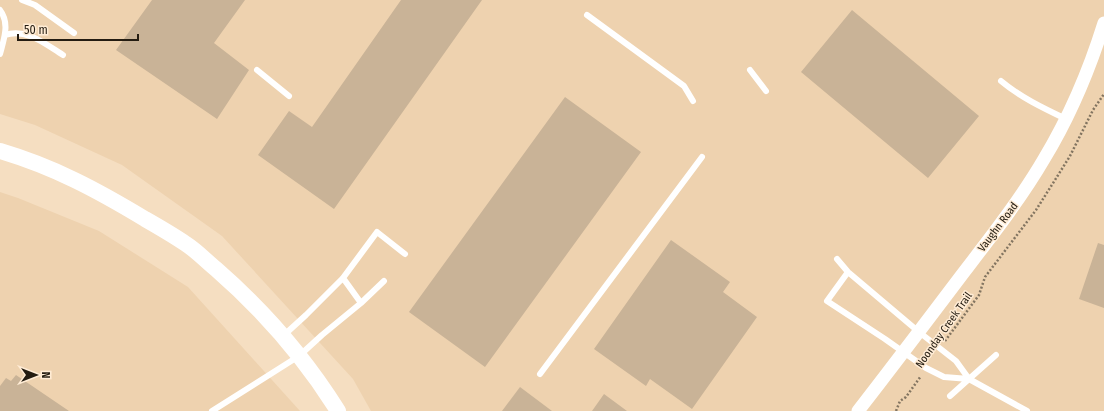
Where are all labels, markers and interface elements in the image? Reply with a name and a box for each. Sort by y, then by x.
scale bar [18,16,138,42]
text: 50 m [24,23,48,37]
street label: Vaughn Road [975,200,1021,254]
street label: Noonday Creek Trail [913,290,975,370]
north arrow [16,355,56,395]
text: N [39,372,52,378]

